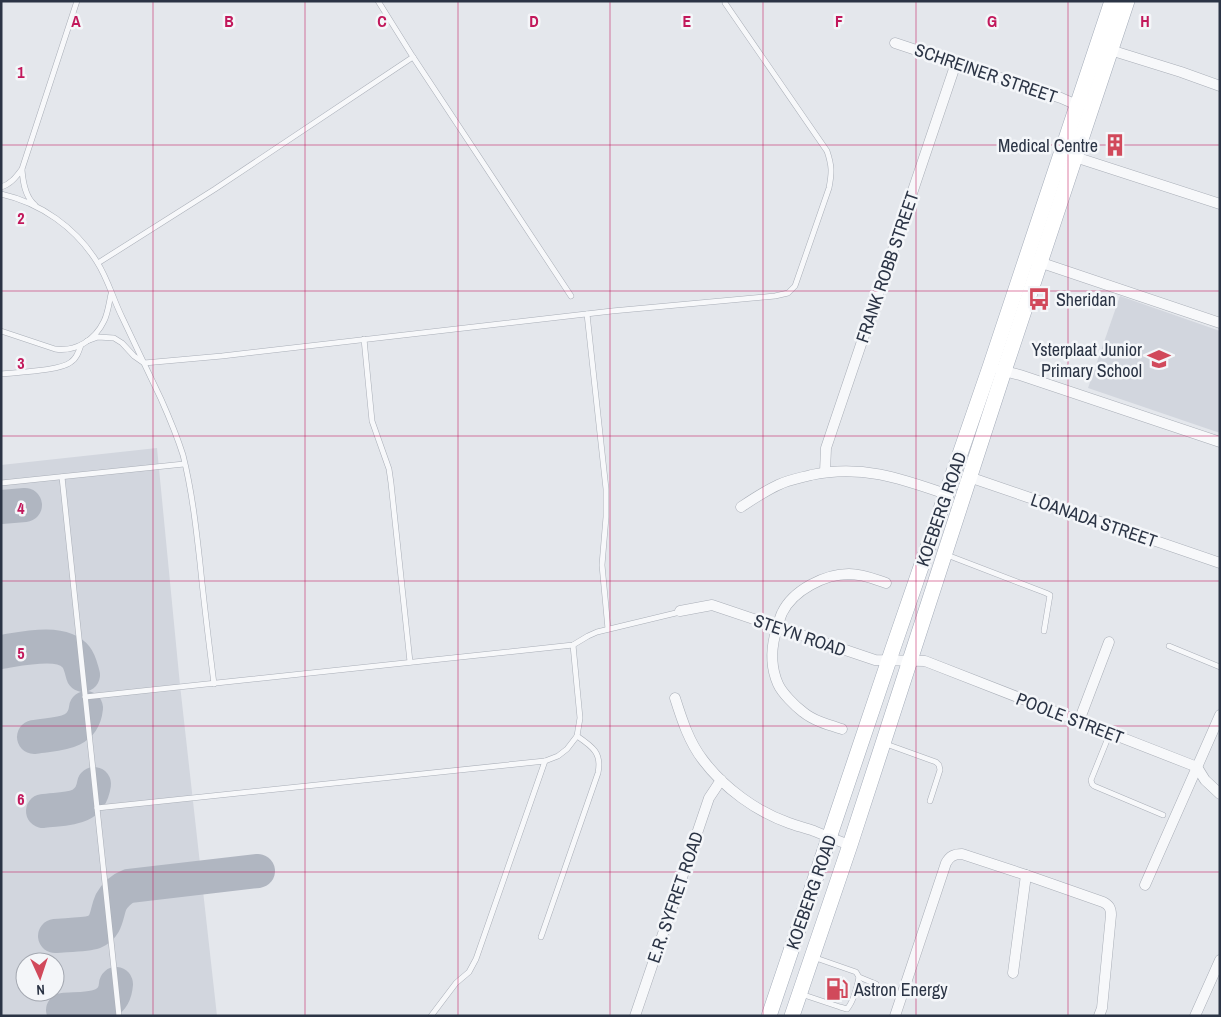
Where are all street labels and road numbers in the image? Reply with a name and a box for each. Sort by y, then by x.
street label: SCHREINER STREET [911,37,1061,109]
street label: FRANK ROBB STREET [849,188,925,346]
street label: KOEBERG ROAD [910,448,972,570]
street label: LOANADA STREET [1027,487,1161,553]
street label: STEYN ROAD [751,608,849,662]
street label: POOLE STREET [1013,686,1127,750]
street label: E.R. SYFRET ROAD [641,828,709,966]
street label: KOEBERG ROAD [780,831,842,953]

